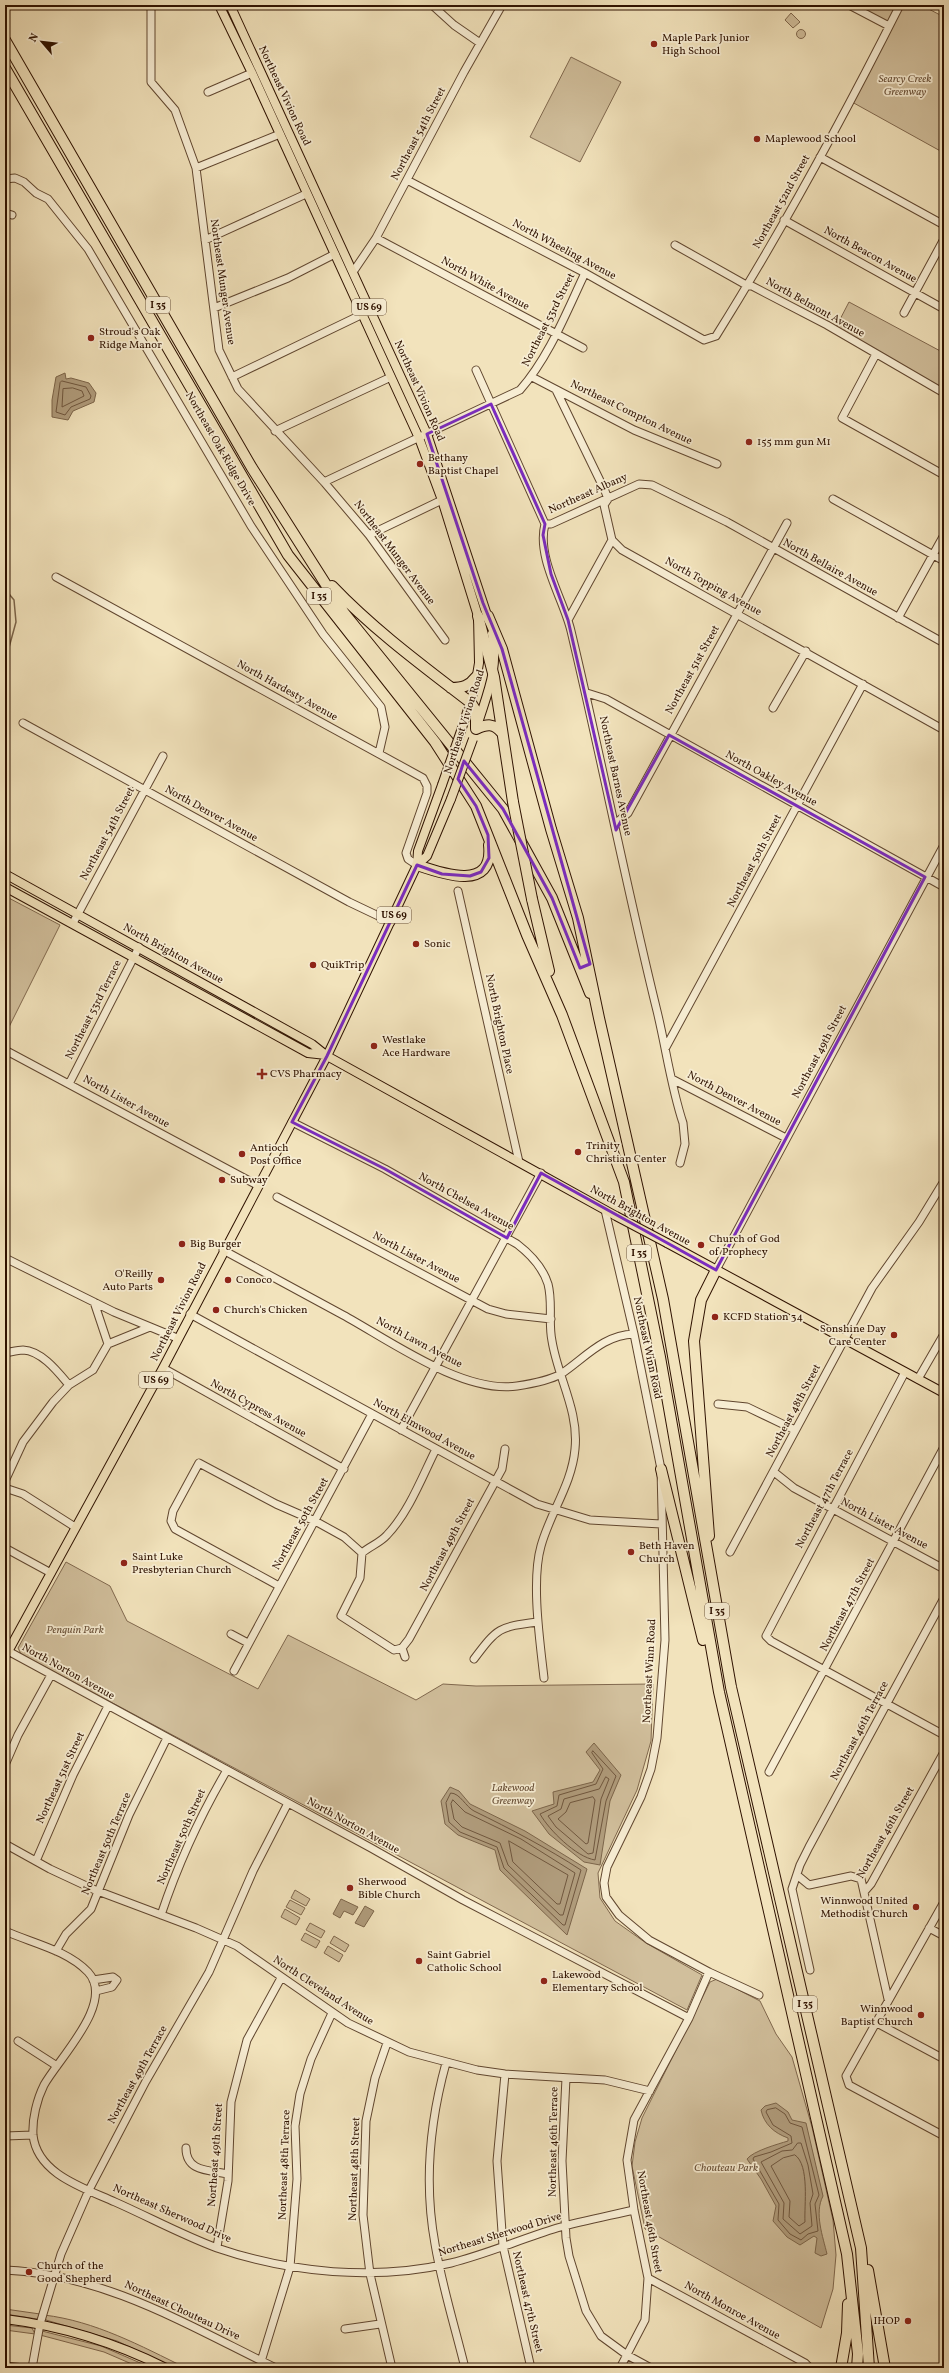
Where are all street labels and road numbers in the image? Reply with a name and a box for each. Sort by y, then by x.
street label: Northeast Vivion Road [254,43,314,149]
street label: Northeast 54th Street [388,85,450,183]
street label: Northeast 52nd Street [750,152,814,252]
street label: North Wheeling Avenue [509,216,619,284]
street label: Northeast Munger Avenue [206,218,238,346]
street label: North Beacon Avenue [821,223,919,287]
street label: North White Avenue [438,253,532,315]
street label: Northeast 53rd Street [519,270,579,369]
street label: North Belmont Avenue [763,275,867,341]
road number: I 35 [146,297,170,313]
road number: US 69 [352,299,386,315]
street label: Northeast Vivion Road [390,338,448,444]
street label: Northeast Compton Avenue [568,377,694,449]
street label: Northeast Oak Ridge Drive [181,389,259,509]
street label: Northeast Albany [546,470,630,518]
street label: Northeast Munger Avenue [350,498,438,608]
street label: North Bellaire Avenue [780,536,880,600]
street label: North Topping Avenue [662,554,764,620]
road number: I 35 [307,588,331,604]
street label: Northeast 51st Street [662,623,724,717]
street label: North Hardesty Avenue [234,657,340,725]
street label: Northeast Vivion Road [441,668,489,776]
street label: Northeast Barnes Avenue [595,715,635,837]
street label: North Oakley Avenue [722,747,820,811]
street label: North Denver Avenue [162,782,260,846]
street label: Northeast 54th Street [77,785,139,883]
street label: Northeast 50th Street [724,812,786,910]
road number: US 69 [377,907,411,923]
street label: North Brighton Avenue [120,920,226,988]
street label: Northeast 53rd Terrace [62,958,126,1062]
street label: North Brighton Place [481,973,517,1075]
street label: Northeast 49th Street [789,1002,851,1101]
street label: North Denver Avenue [684,1068,784,1130]
street label: North Lister Avenue [80,1072,172,1132]
street label: North Chelsea Avenue [416,1169,516,1235]
street label: North Brighton Avenue [587,1182,693,1250]
street label: North Lister Avenue [370,1229,462,1287]
road number: I 35 [627,1245,651,1261]
street label: Northeast Vivion Road [148,1260,210,1364]
street label: Northeast Winn Road [629,1295,665,1401]
street label: North Lawn Avenue [373,1314,465,1372]
street label: Northeast 48th Street [763,1361,825,1460]
road number: US 69 [139,1372,173,1388]
street label: North Cypress Avenue [207,1376,309,1442]
street label: North Elmwood Avenue [370,1396,478,1464]
street label: Northeast 47th Terrace [792,1447,858,1551]
street label: Northeast 50th Street [269,1475,333,1573]
street label: Northeast 49th Street [417,1495,479,1594]
street label: North Lister Avenue [838,1495,930,1553]
street label: Northeast 47th Street [817,1556,879,1654]
road number: I 35 [705,1603,729,1619]
street label: Northeast Winn Road [640,1618,660,1724]
street label: North Norton Avenue [19,1640,117,1704]
street label: Northeast 46th Terrace [827,1679,893,1783]
street label: Northeast 51st Street [33,1730,89,1826]
street label: Northeast 46th Street [854,1784,919,1882]
street label: Northeast 50th Street [154,1786,210,1887]
street label: Northeast 50th Terrace [79,1790,135,1898]
street label: North Norton Avenue [304,1794,402,1858]
street label: North Cleveland Avenue [270,1953,376,2029]
road number: I 35 [793,1996,817,2012]
street label: Northeast 49th Terrace [105,2023,171,2127]
street label: Northeast 46th Terrace [546,2087,562,2197]
street label: Northeast 49th Street [205,2103,227,2207]
street label: Northeast 48th Terrace [276,2110,294,2220]
street label: Northeast 48th Street [346,2117,364,2221]
street label: Northeast 46th Street [633,2169,665,2275]
street label: Northeast Sherwood Drive [110,2181,234,2247]
street label: Northeast Sherwood Drive [436,2209,564,2261]
street label: Northeast 47th Street [508,2250,546,2354]
street label: Northeast Chouteau Drive [122,2278,242,2344]
street label: North Monroe Avenue [681,2278,783,2344]

